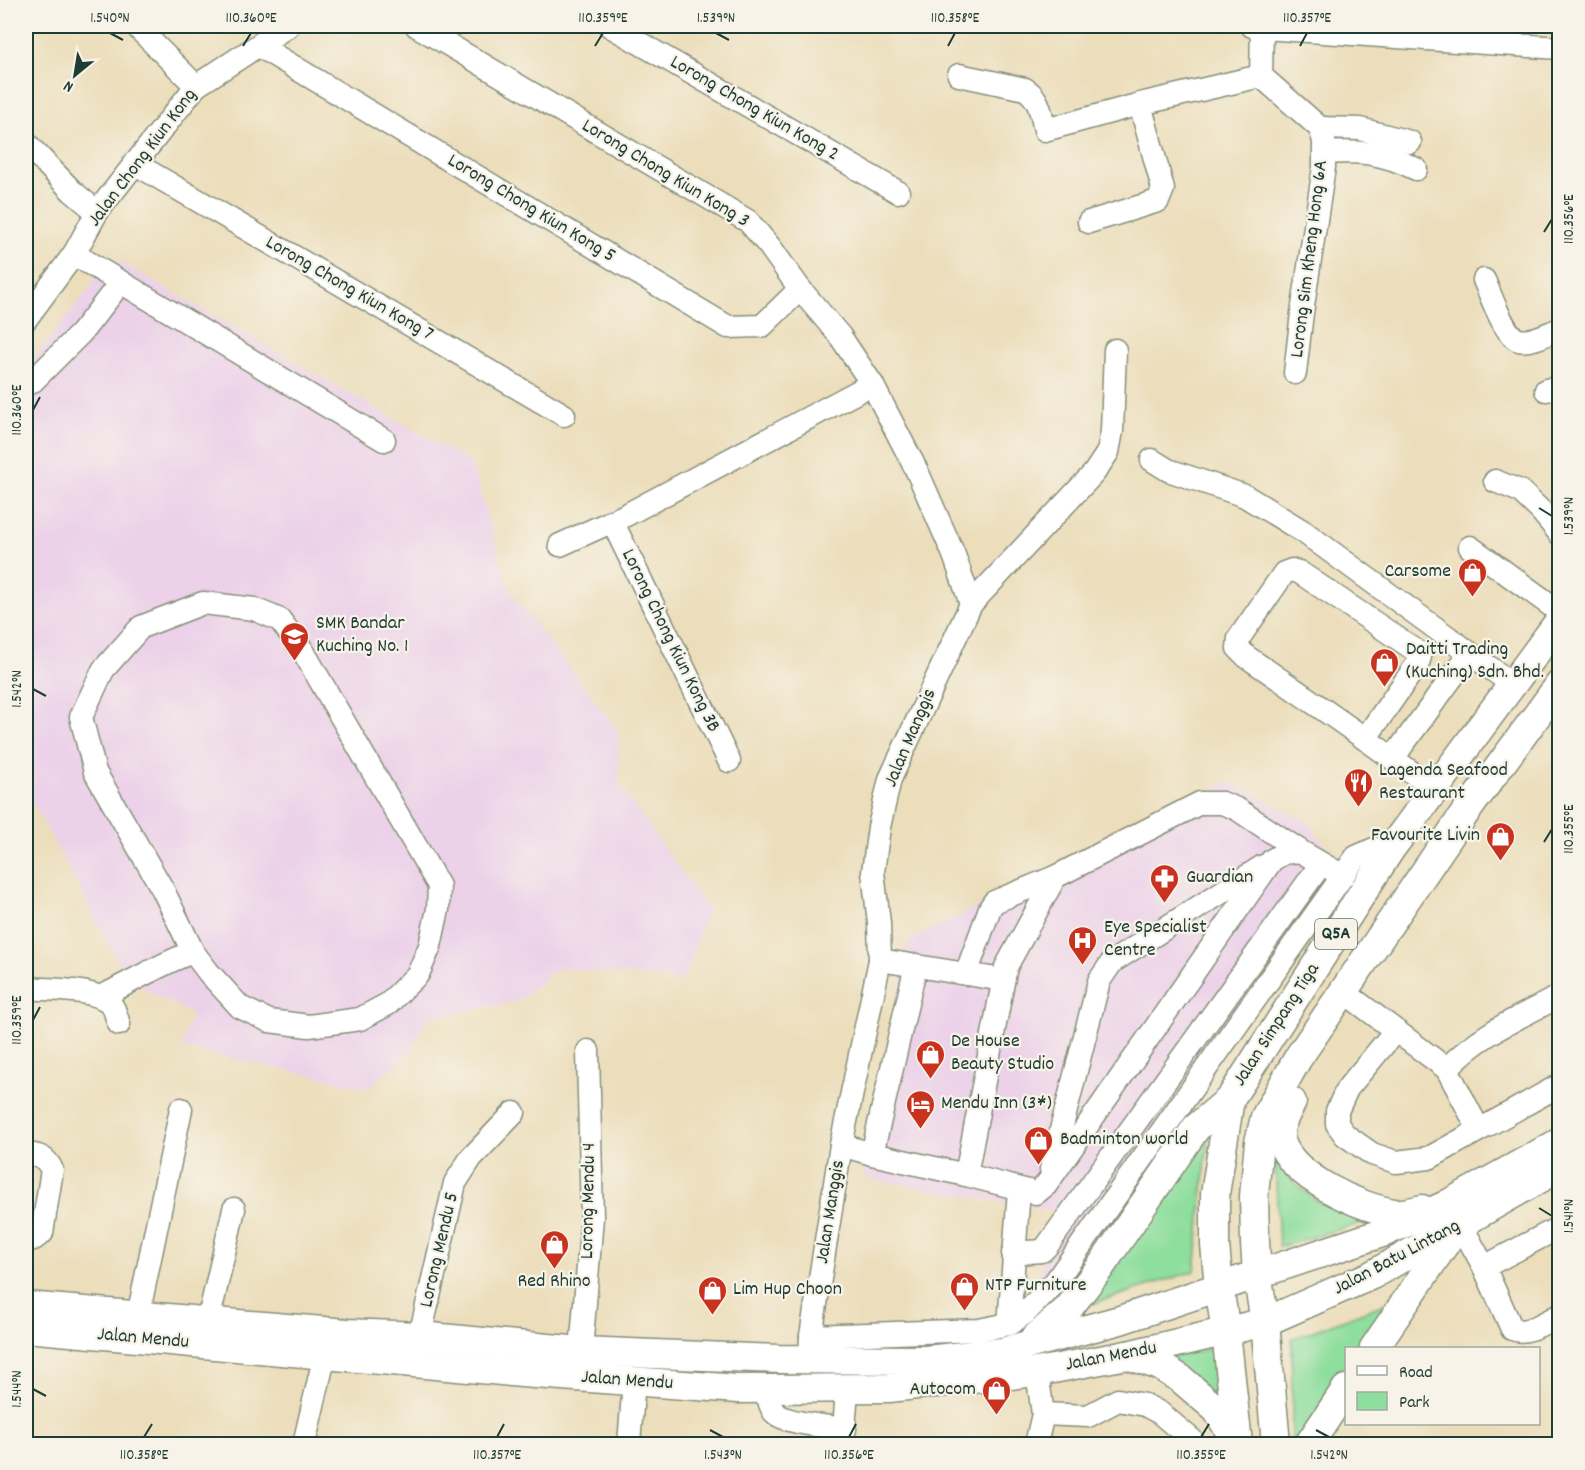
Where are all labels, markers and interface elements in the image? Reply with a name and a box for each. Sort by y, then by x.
text: 1.540°N [90,8,130,30]
text: 110.360°E [225,8,277,30]
text: 110.359°E [578,8,628,30]
text: 1.539°N [697,8,735,30]
text: 110.358°E [931,8,979,30]
text: 110.357°E [1283,8,1331,30]
north arrow [45,45,105,105]
street label: Lorong Chong Kiun Kong 2 [664,49,844,169]
text: N [59,74,78,98]
street label: Jalan Chong Kiun Kong [82,83,204,233]
street label: Lorong Chong Kiun Kong 3 [576,113,754,235]
street label: Lorong Chong Kiun Kong 5 [442,148,620,270]
street label: Lorong Sim Kheng Hong 6A [1284,158,1336,359]
text: 110.356°E [1559,194,1581,244]
street label: Lorong Chong Kiun Kong 7 [260,229,438,349]
text: 110.360°E [7,384,29,436]
text: 1.539°N [1559,497,1581,535]
street label: Lorong Chong Kiun Kong 3B [613,545,727,737]
shop icon: Carsome [1456,556,1488,598]
place label: Carsome [1384,558,1451,586]
place label: SMK Bandar Kuching No. 1 [316,610,408,661]
school or university icon: SMK Bandar Kuching No. 1 [279,620,311,662]
place label: Daitti Trading (Kuching) Sdn. Bhd. [1406,636,1544,687]
shop icon: Daitti Trading (Kuching) Sdn. Bhd. [1369,646,1401,688]
text: 1.542°N [7,670,29,708]
street label: Jalan Manggis [878,684,944,792]
place label: Lagenda Seafood Restaurant [1379,757,1508,808]
restaurant icon: Lagenda Seafood Restaurant [1342,766,1374,808]
text: 110.355°E [1559,804,1581,854]
shop icon: Favourite Livin [1485,820,1517,862]
place label: Favourite Livin [1371,822,1480,850]
pharmacy icon: Guardian [1149,862,1181,904]
place label: Guardian [1186,864,1253,892]
place label: Eye Specialist Centre [1104,914,1207,965]
road number: Q5A [1315,919,1357,949]
hospital icon: Eye Specialist Centre [1067,924,1099,966]
street label: Jalan Simpang Tiga [1227,957,1328,1092]
text: 110.359°E [7,995,29,1045]
place label: De House Beauty Studio [951,1028,1054,1079]
shop icon: De House Beauty Studio [914,1038,946,1080]
hotel icon: Mendu Inn (3*) [904,1088,936,1130]
place label: Mendu Inn (3*) [941,1090,1052,1118]
shop icon: Badminton world [1023,1124,1055,1166]
place label: Badminton world [1060,1126,1188,1154]
street label: Lorong Mendu 4 [574,1142,604,1260]
street label: Jalan Manggis [809,1158,853,1266]
street label: Lorong Mendu 5 [413,1190,467,1310]
text: 1.541°N [1559,1199,1581,1233]
street label: Jalan Batu Lintang [1329,1213,1465,1303]
shop icon: Red Rhino [538,1228,570,1270]
place label: Red Rhino [517,1268,591,1296]
shop icon: NTP Furniture [948,1270,980,1312]
place label: NTP Furniture [985,1272,1087,1300]
shop icon: Lim Hup Choon [696,1274,728,1316]
place label: Lim Hup Choon [733,1276,842,1304]
street label: Jalan Mendu [96,1321,190,1357]
street label: Jalan Mendu [1063,1334,1159,1380]
legend [1345,1347,1540,1425]
text: Road [1399,1361,1433,1386]
street label: Jalan Mendu [580,1364,674,1398]
text: 1.544°N [7,1370,29,1408]
shop icon: Autocom [981,1374,1013,1416]
place label: Autocom [910,1376,976,1404]
text: Park [1399,1391,1430,1416]
text: 110.358°E [120,1445,168,1467]
text: 110.357°E [473,1445,521,1467]
text: 1.543°N [704,1445,742,1467]
text: 110.356°E [824,1445,874,1467]
text: 110.355°E [1176,1445,1226,1467]
text: 1.542°N [1310,1445,1348,1467]

